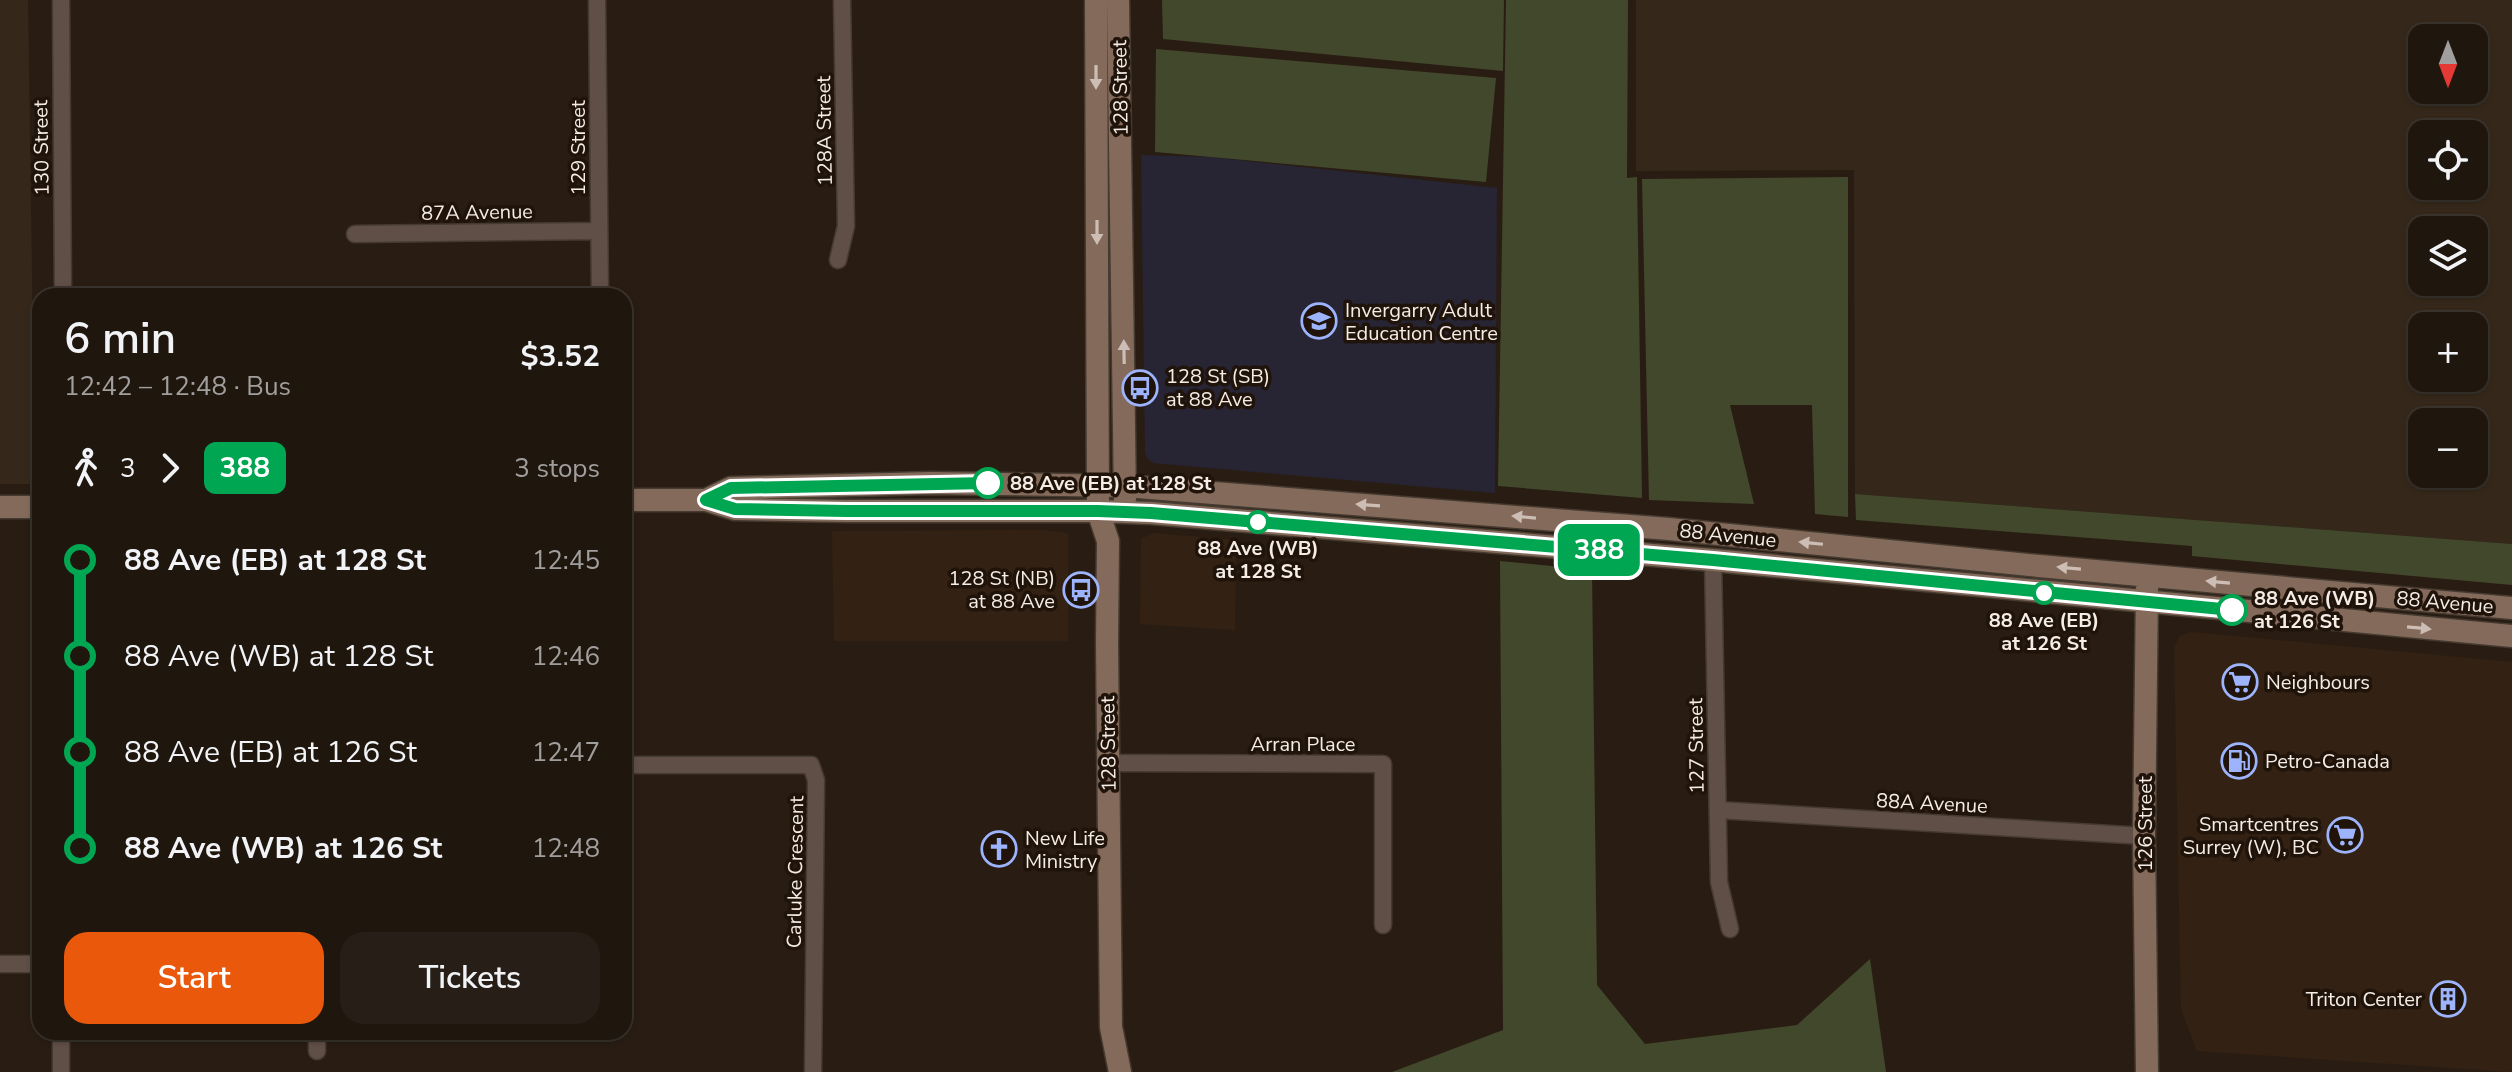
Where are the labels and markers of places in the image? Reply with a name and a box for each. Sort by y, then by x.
place label: Invergarry Adult Education Centre [1345,297,1498,347]
school or university icon: Invergarry Adult Education Centre [1300,302,1338,340]
place label: 128 St (SB) at 88 Ave [1166,363,1270,413]
bus stop icon: 128 St (SB) at 88 Ave [1121,369,1159,407]
marker: 88 Ave (EB) at 128 St [973,468,1003,498]
place label: 88 Ave (EB) at 128 St [1010,470,1212,497]
marker: 88 Ave (WB) at 128 St [1247,511,1269,533]
place label: 88 Ave (WB) at 128 St [1197,535,1319,585]
place label: 128 St (NB) at 88 Ave [948,565,1055,615]
bus stop icon: 128 St (NB) at 88 Ave [1062,571,1100,609]
marker: 88 Ave (EB) at 126 St [2033,582,2055,604]
place label: 88 Ave (WB) at 126 St [2254,585,2375,635]
marker: 88 Ave (WB) at 126 St [2217,595,2247,625]
place label: 88 Ave (EB) at 126 St [1989,607,2099,657]
supermarket icon: Neighbours [2221,663,2259,701]
place label: Neighbours [2266,669,2370,696]
fuel station icon: Petro-Canada [2220,742,2258,780]
place label: Petro-Canada [2265,748,2390,775]
place label: Smartcentres Surrey (W), BC [2183,811,2319,861]
supermarket icon: Smartcentres Surrey (W), BC [2326,816,2364,854]
place label: New Life Ministry [1025,825,1105,875]
church icon: New Life Ministry [980,830,1018,868]
building icon: Triton Center [2429,980,2467,1018]
place label: Triton Center [2306,986,2422,1013]

